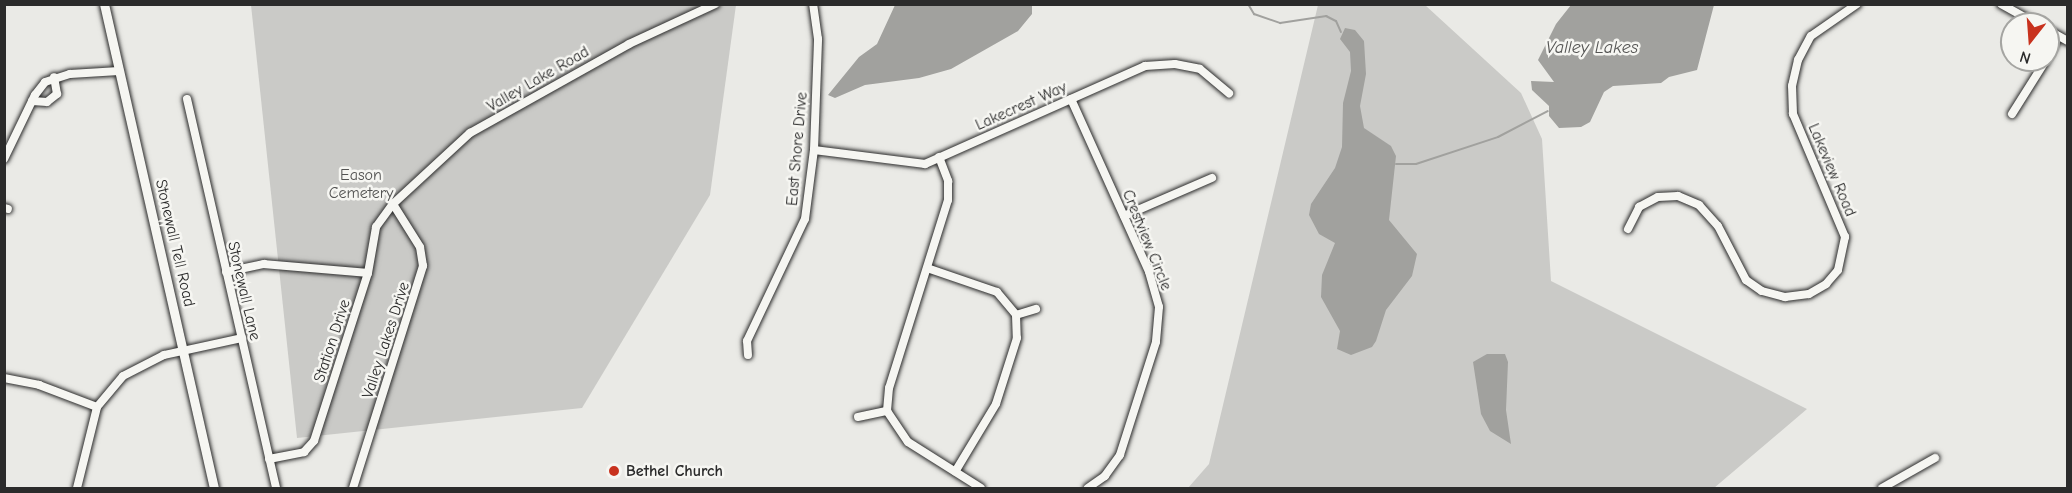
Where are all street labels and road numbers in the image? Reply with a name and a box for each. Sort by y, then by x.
street label: Valley Lake Road [484,42,592,116]
street label: Lakecrest Way [972,77,1070,135]
street label: East Shore Drive [782,91,812,207]
street label: Lakeview Road [1804,121,1860,219]
street label: Stonewall Tell Road [151,177,199,309]
street label: Crestview Circle [1118,187,1176,293]
street label: Stonewall Lane [223,240,265,342]
street label: Valley Lakes Drive [358,279,414,401]
street label: Station Drive [310,297,354,385]

